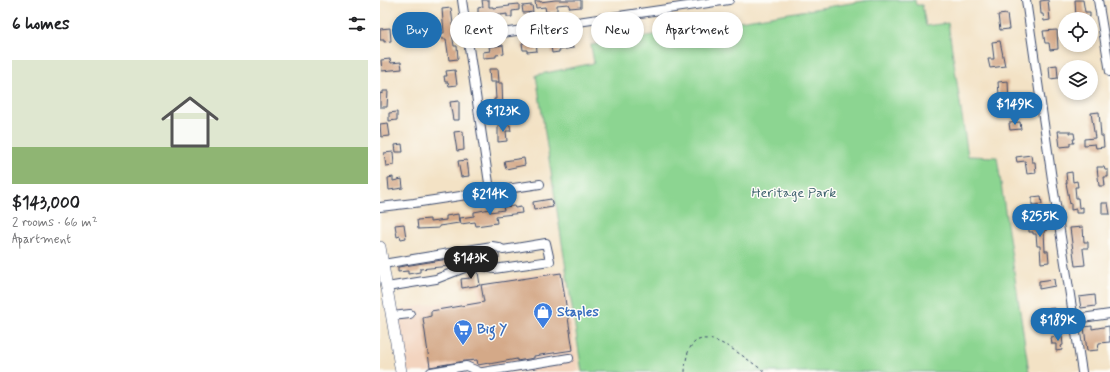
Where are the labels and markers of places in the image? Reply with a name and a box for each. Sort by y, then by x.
pin: $149K [987,92,1043,126]
pin: $123K [475,99,531,133]
pin: $214K [462,182,518,216]
pin: $255K [1012,204,1068,238]
pin: $143K [443,246,499,280]
shop icon: Staples [532,301,554,329]
place label: Staples [557,303,599,321]
pin: $189K [1030,308,1086,342]
supermarket icon: Big Y [452,318,474,346]
place label: Big Y [477,320,507,341]

